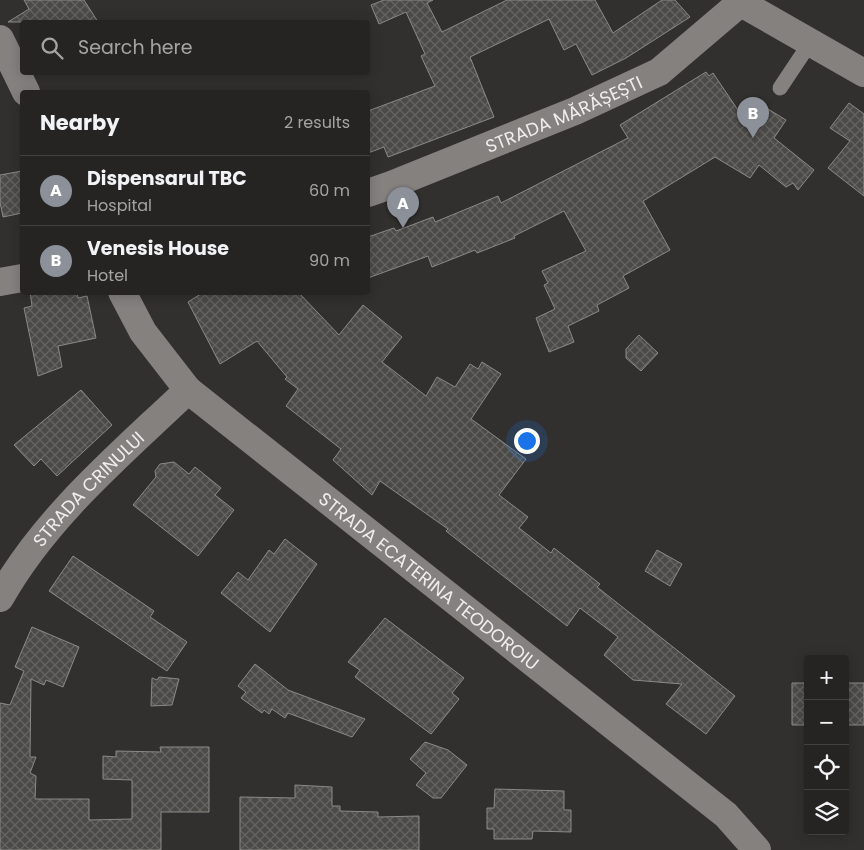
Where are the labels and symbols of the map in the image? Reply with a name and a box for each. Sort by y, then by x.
street label: STRADA MĂRĂȘEȘTI [481,69,646,158]
pin: B [737,97,769,138]
pin: A [387,187,419,228]
street label: STRADA CRINULUI [26,425,149,552]
your location [514,428,540,454]
street label: STRADA ECATERINA TEODOROIU [314,486,545,675]

